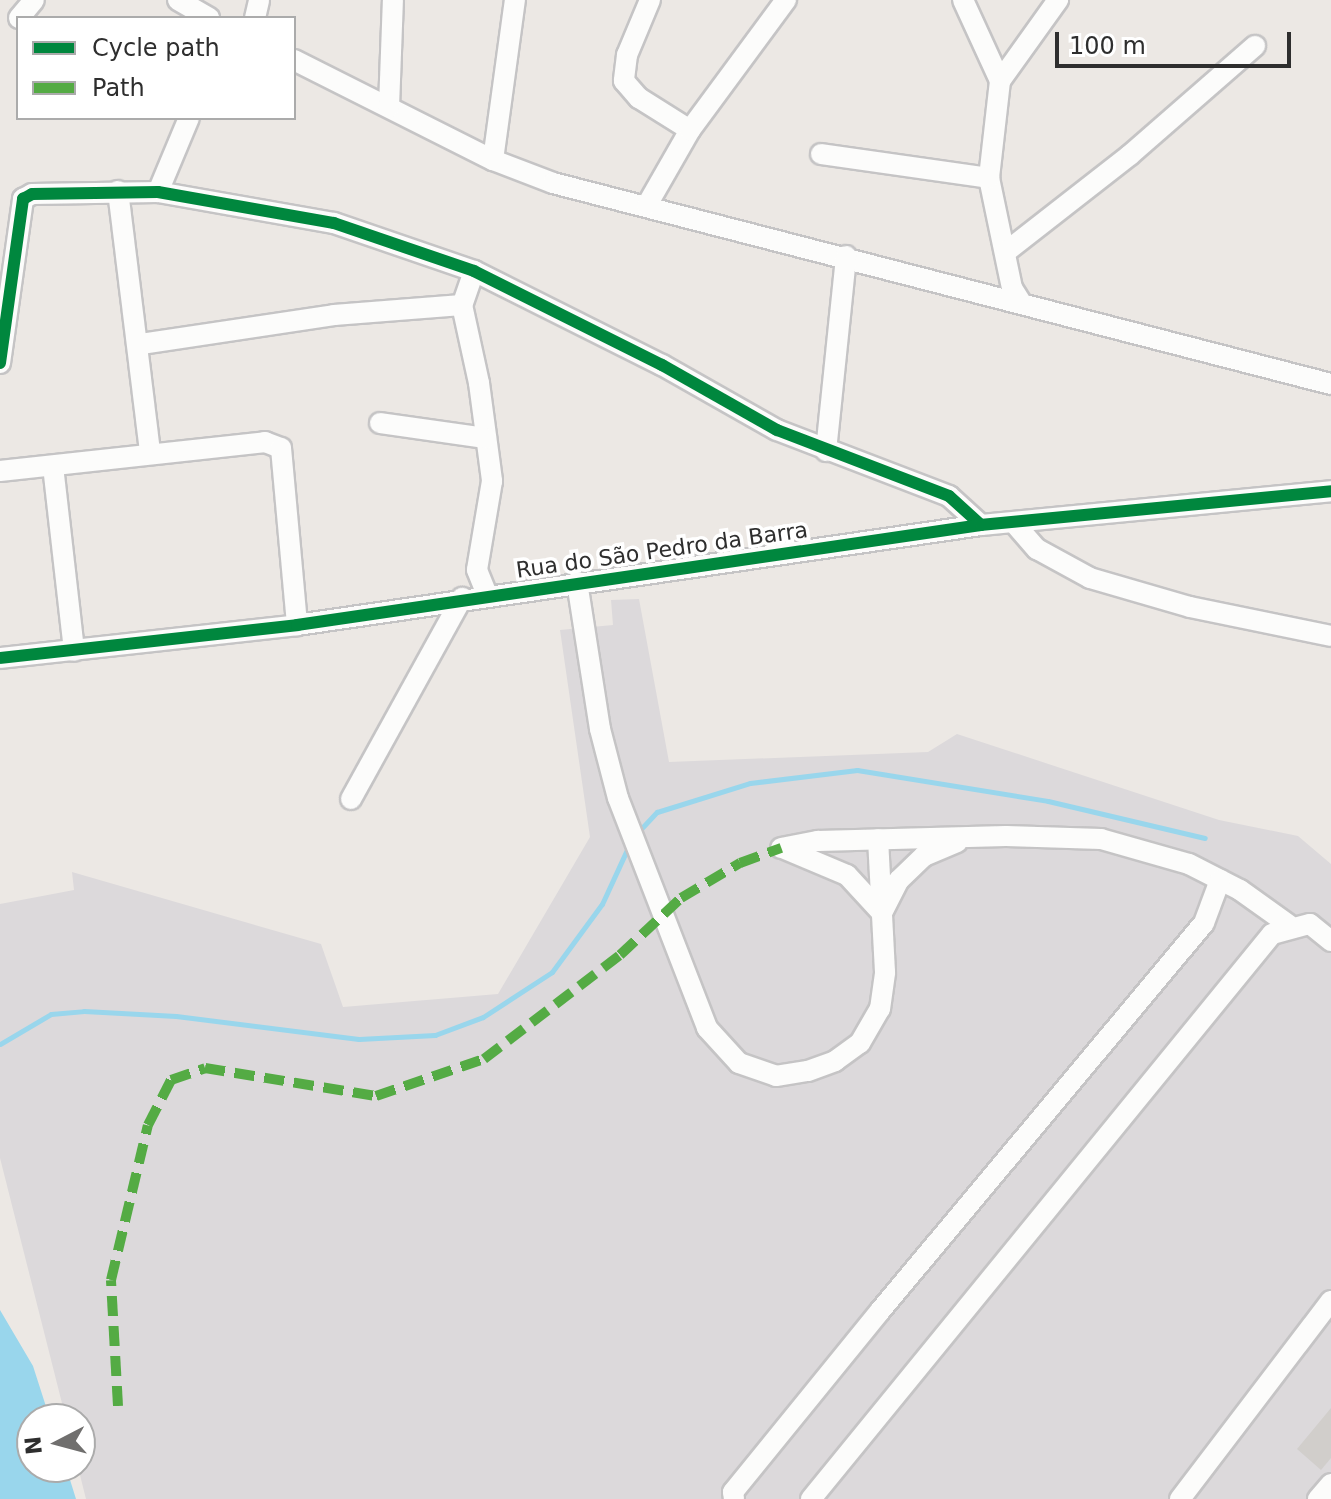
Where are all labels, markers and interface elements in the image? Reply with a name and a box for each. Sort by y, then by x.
legend [16,16,296,120]
scale bar [1059,16,1295,66]
text: 100 m [1069,32,1146,60]
text: Cycle path [92,34,220,62]
text: Path [92,74,145,102]
street label: Rua do São Pedro da Barra [514,516,810,584]
north arrow [16,1403,96,1483]
text: N [20,1435,47,1456]

